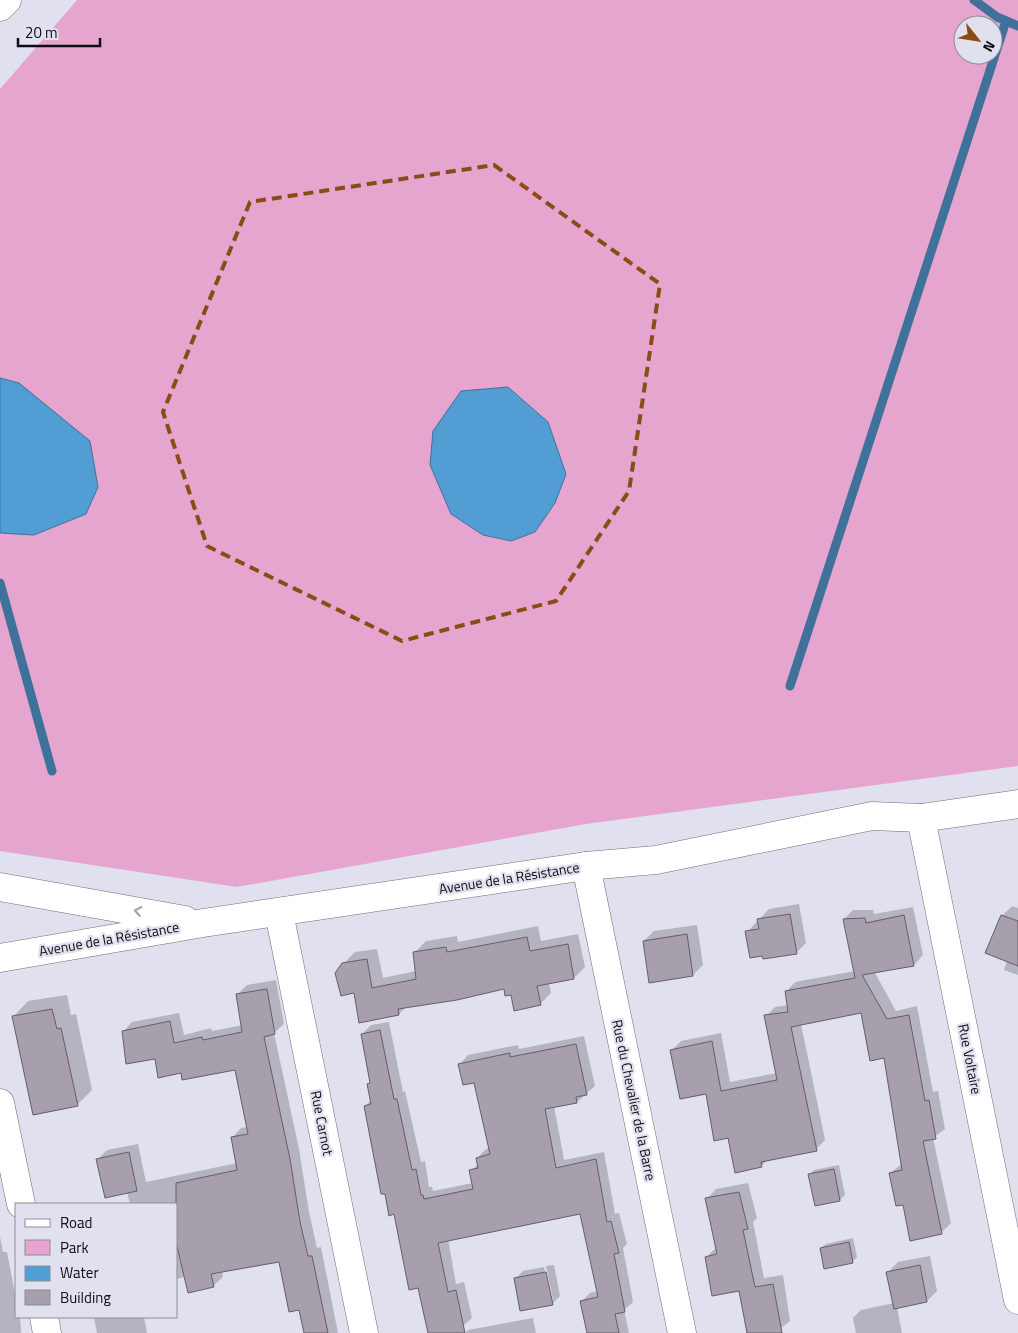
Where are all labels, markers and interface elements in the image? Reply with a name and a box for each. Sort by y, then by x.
scale bar [18,15,100,47]
north arrow [953,15,1003,65]
text: 20 m [25,21,58,44]
text: N [978,37,1001,56]
street label: Avenue de la Résistance [437,856,581,899]
one-way arrow [134,907,143,917]
street label: Avenue de la Résistance [37,916,181,961]
street label: Rue du Chevalier de la Barre [607,1017,662,1182]
street label: Rue Voltaire [953,1022,988,1096]
street label: Rue Carnot [306,1089,339,1157]
legend [15,1203,178,1318]
text: Road [60,1211,92,1234]
text: Park [60,1236,89,1259]
text: Water [60,1261,99,1284]
text: Building [60,1286,111,1309]

